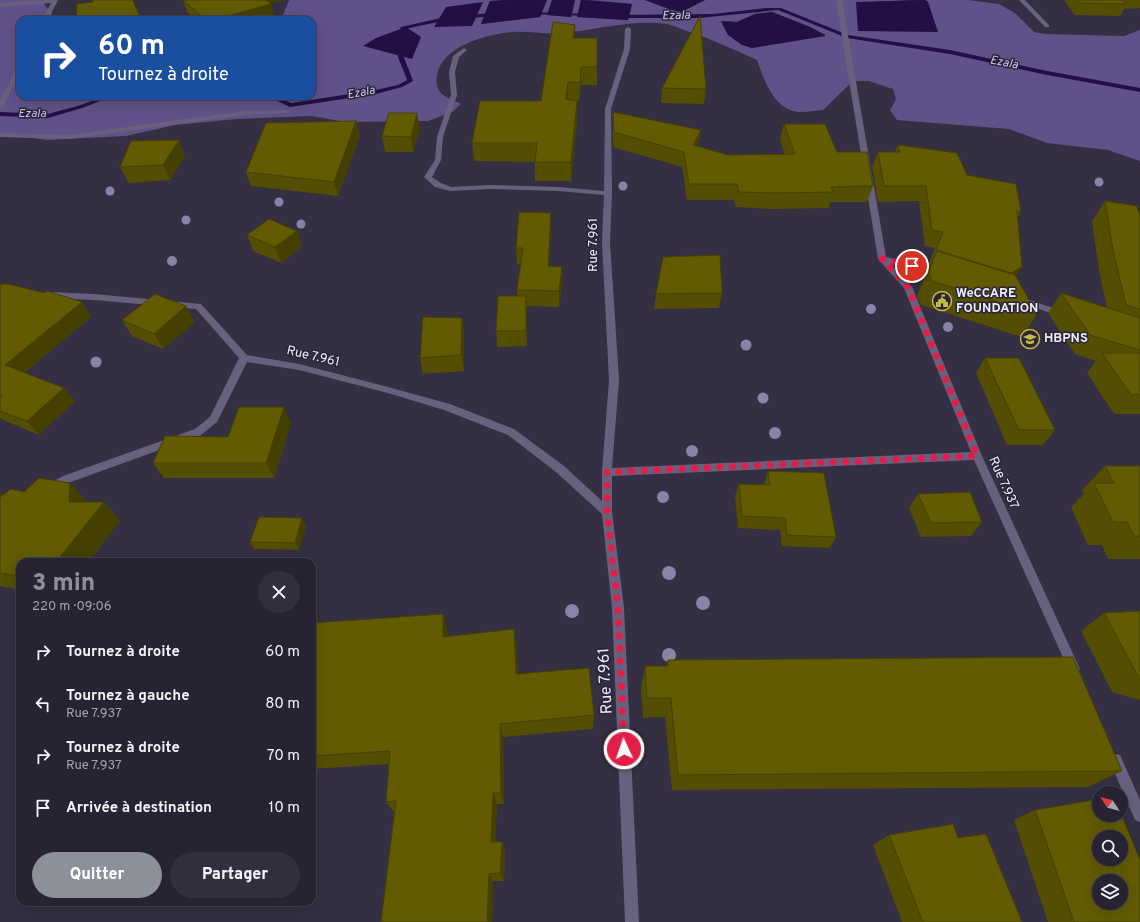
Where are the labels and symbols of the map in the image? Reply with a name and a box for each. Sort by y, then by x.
water label: Ezala [662,8,691,24]
water label: Ezala [989,52,1020,74]
water label: Ezala [346,83,377,103]
water label: Ezala [18,106,47,122]
street label: Rue 7.961 [586,218,602,272]
pin [895,249,929,283]
place label: WeCCARE FOUNDATION [956,286,1038,317]
public building icon: WeCCARE FOUNDATION [931,290,953,312]
school or university icon: HBPNS [1019,328,1041,350]
place label: HBPNS [1044,331,1088,347]
street label: Rue 7.961 [285,343,341,371]
street label: Rue 7.937 [984,454,1022,512]
street label: Rue 7.961 [594,647,618,715]
position arrow [603,728,645,770]
north arrow [1092,786,1128,822]

